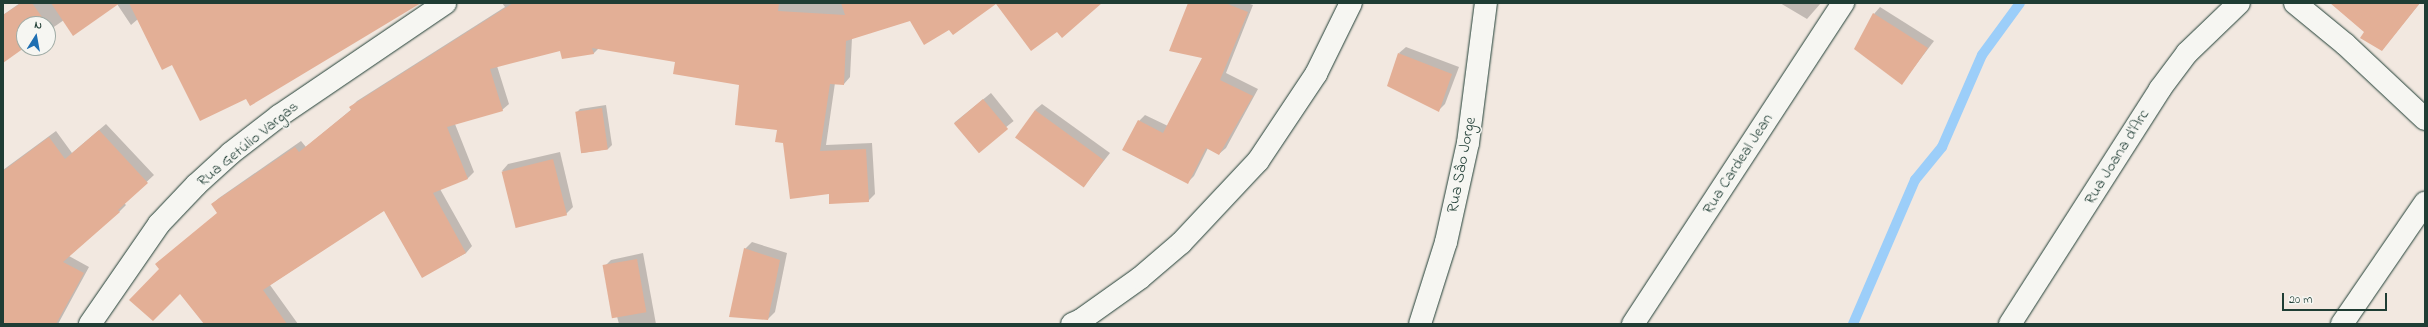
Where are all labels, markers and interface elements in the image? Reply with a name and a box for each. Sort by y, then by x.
north arrow [16,16,56,56]
text: N [33,17,43,34]
street label: Rua Getúlio Vargas [193,97,303,191]
street label: Rua Joana d'Arc [2080,106,2154,208]
street label: Rua Cardeal Jean [1698,110,1778,218]
street label: Rua Sâo Jorge [1443,115,1481,215]
scale bar [2284,285,2389,311]
text: 20 m [2289,291,2312,309]

